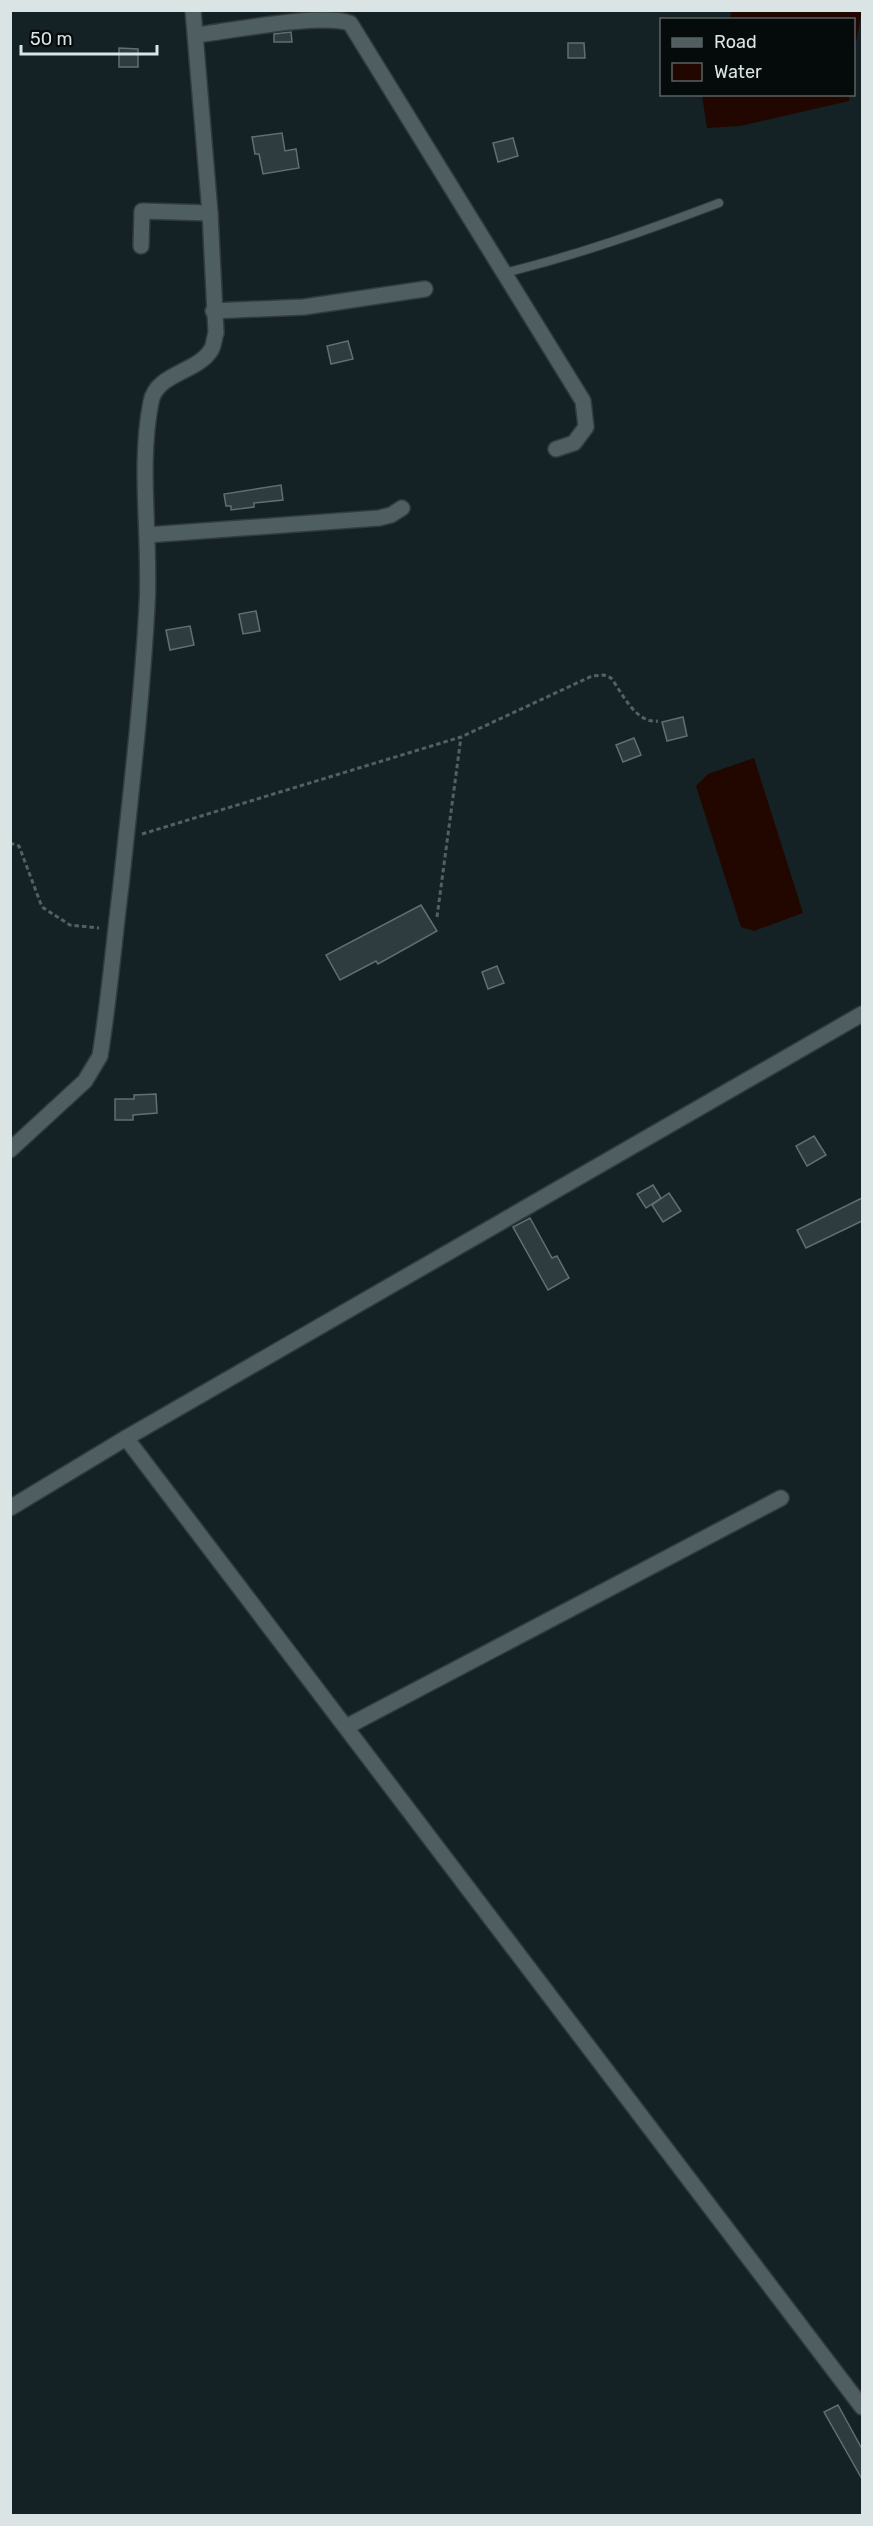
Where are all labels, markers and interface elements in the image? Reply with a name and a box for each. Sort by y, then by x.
scale bar [21,18,158,56]
legend [660,18,855,96]
text: 50 m [30,28,73,50]
text: Road [714,31,757,53]
text: Water [714,61,762,83]

